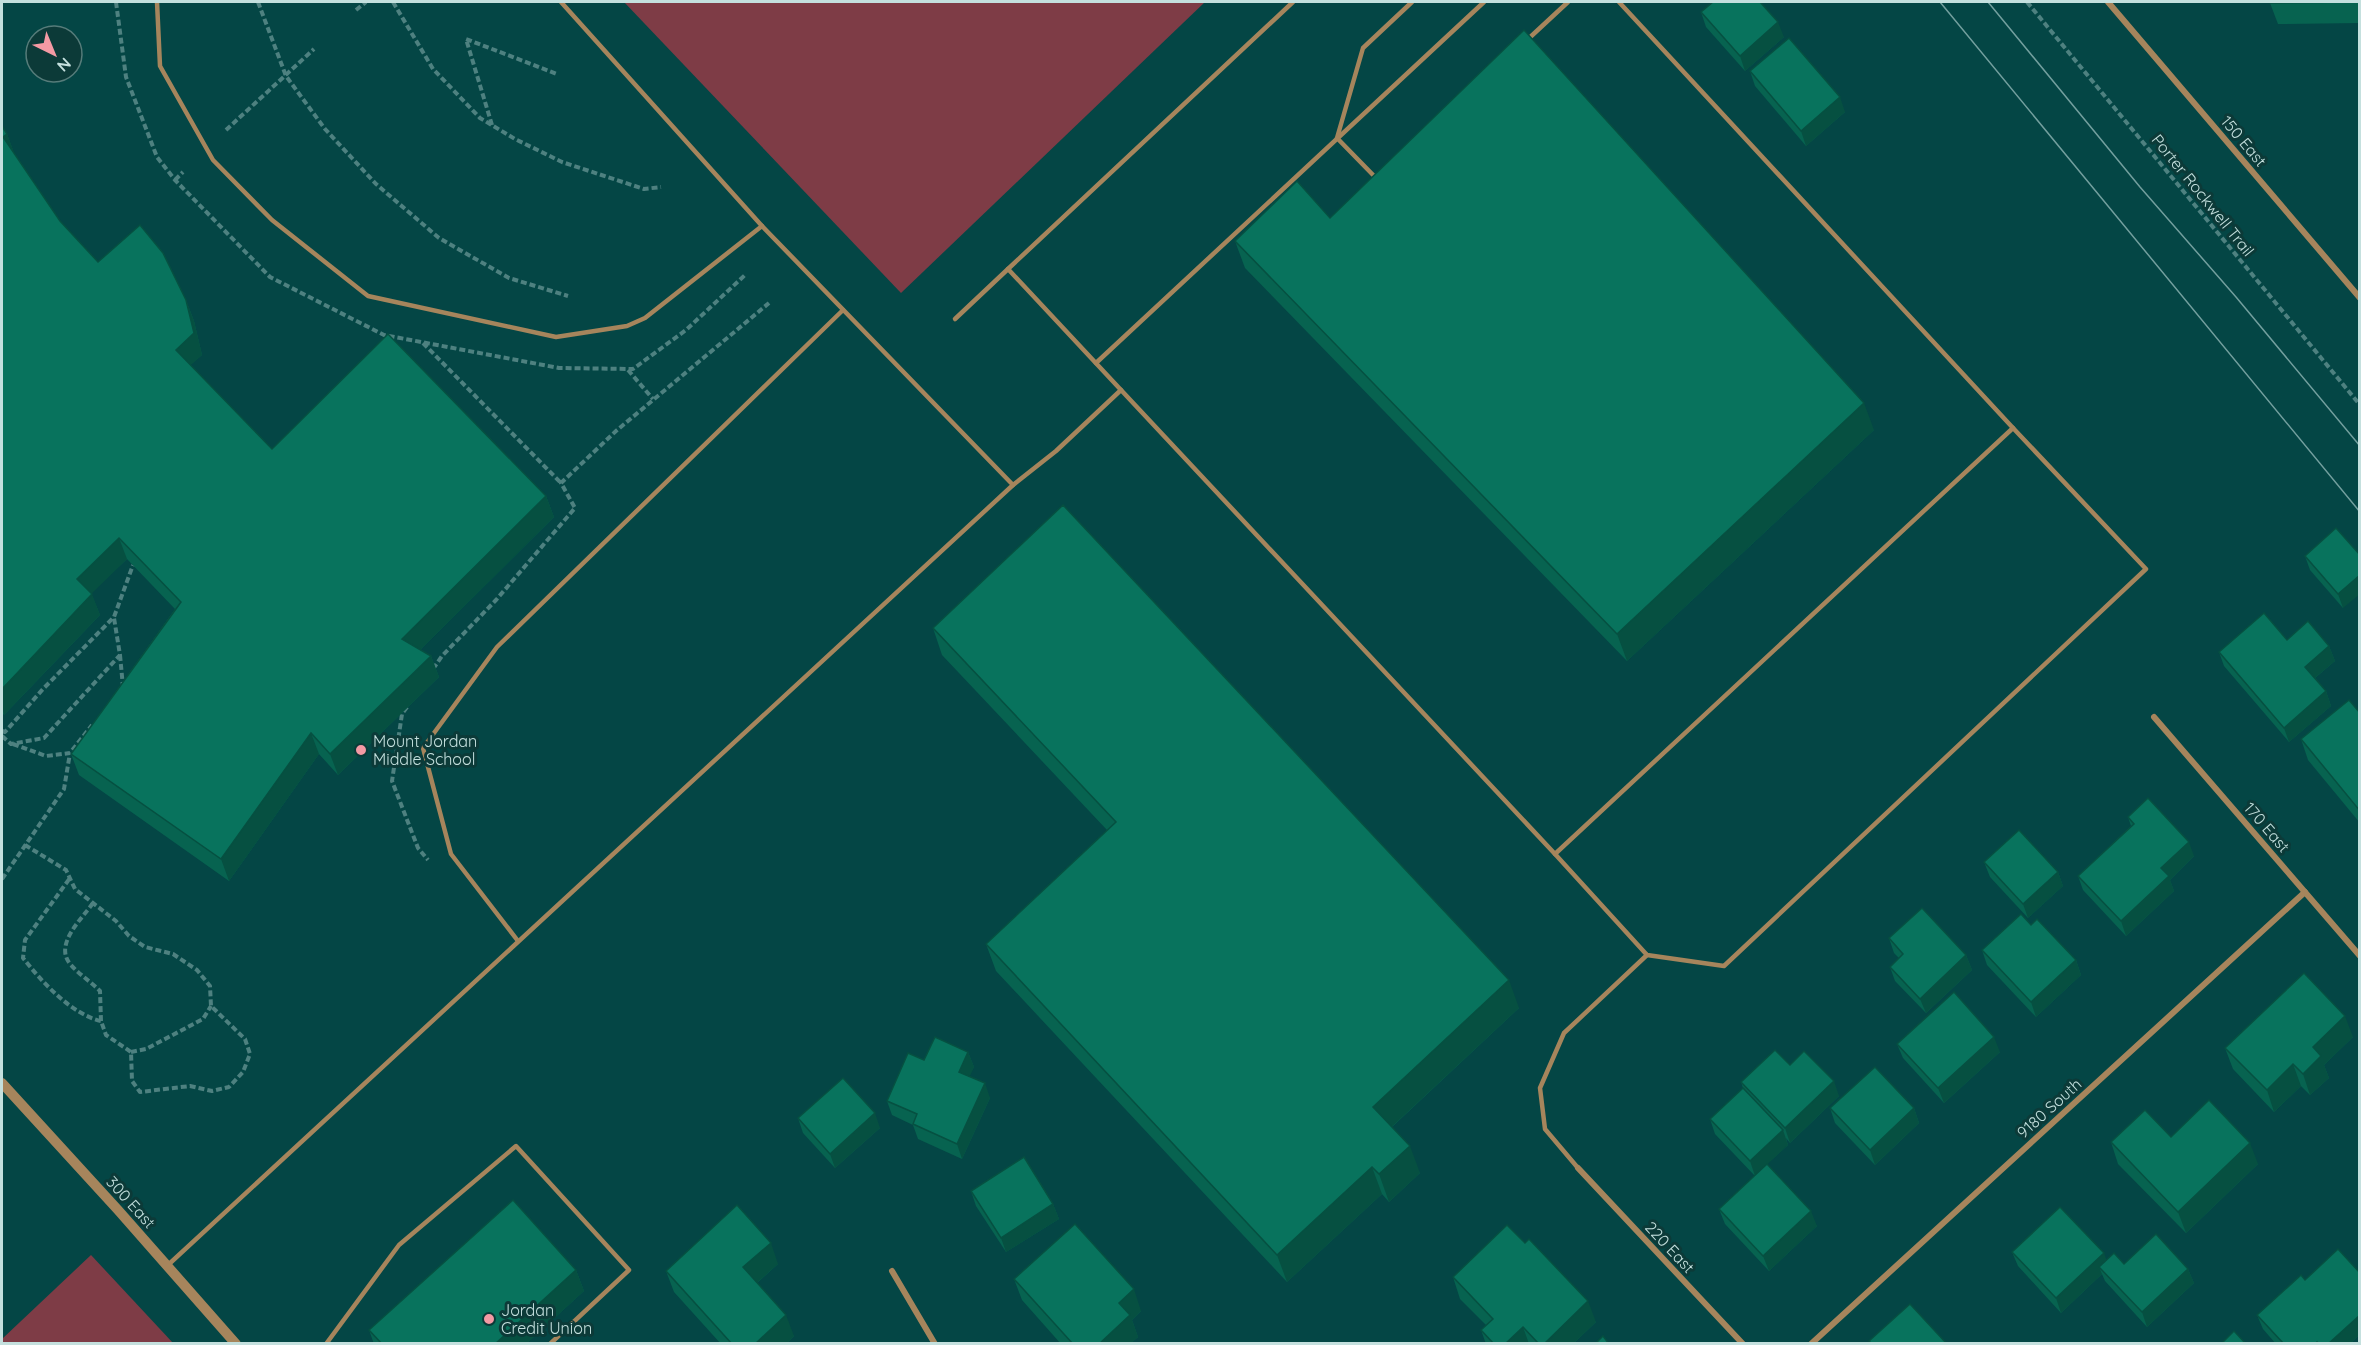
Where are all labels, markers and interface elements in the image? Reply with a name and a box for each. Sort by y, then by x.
north arrow [24,24,84,84]
text: N [53,54,75,76]
street label: 150 East [2217,111,2271,171]
street label: Porter Rockwell Trail [2148,130,2258,260]
place label: Mount Jordan Middle School [373,731,477,769]
marker: Mount Jordan Middle School [354,743,368,757]
street label: 170 East [2240,798,2294,856]
street label: 9180 South [2013,1074,2085,1142]
street label: 300 East [102,1172,160,1232]
street label: 220 East [1641,1217,1699,1277]
place label: Jordan Credit Union [501,1300,592,1338]
marker: Jordan Credit Union [482,1312,496,1326]

